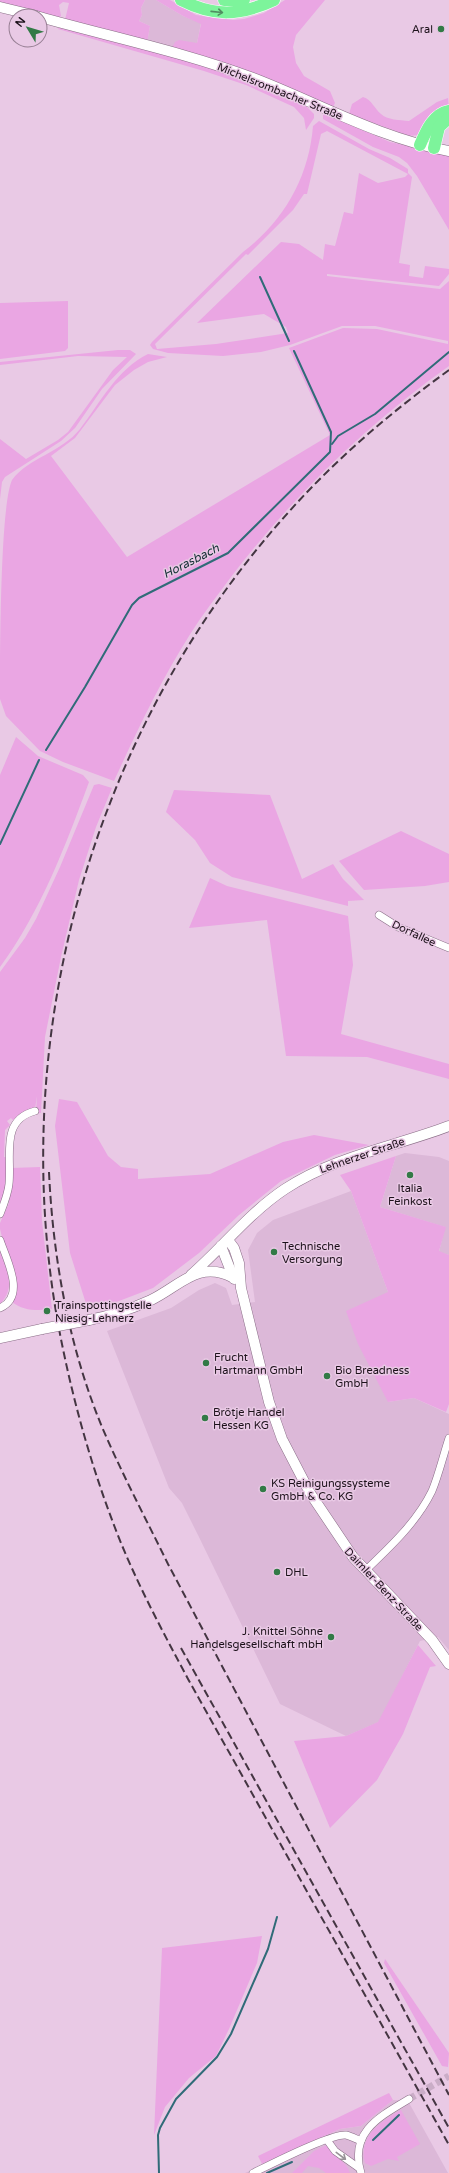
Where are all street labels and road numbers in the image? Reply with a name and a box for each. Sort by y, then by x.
street label: Michelsrombacher Straße [215,60,344,123]
street label: Dorfallee [390,918,438,949]
street label: Lehnerzer Straße [318,1135,406,1176]
street label: Daimler-Benz-Straße [342,1545,426,1634]

